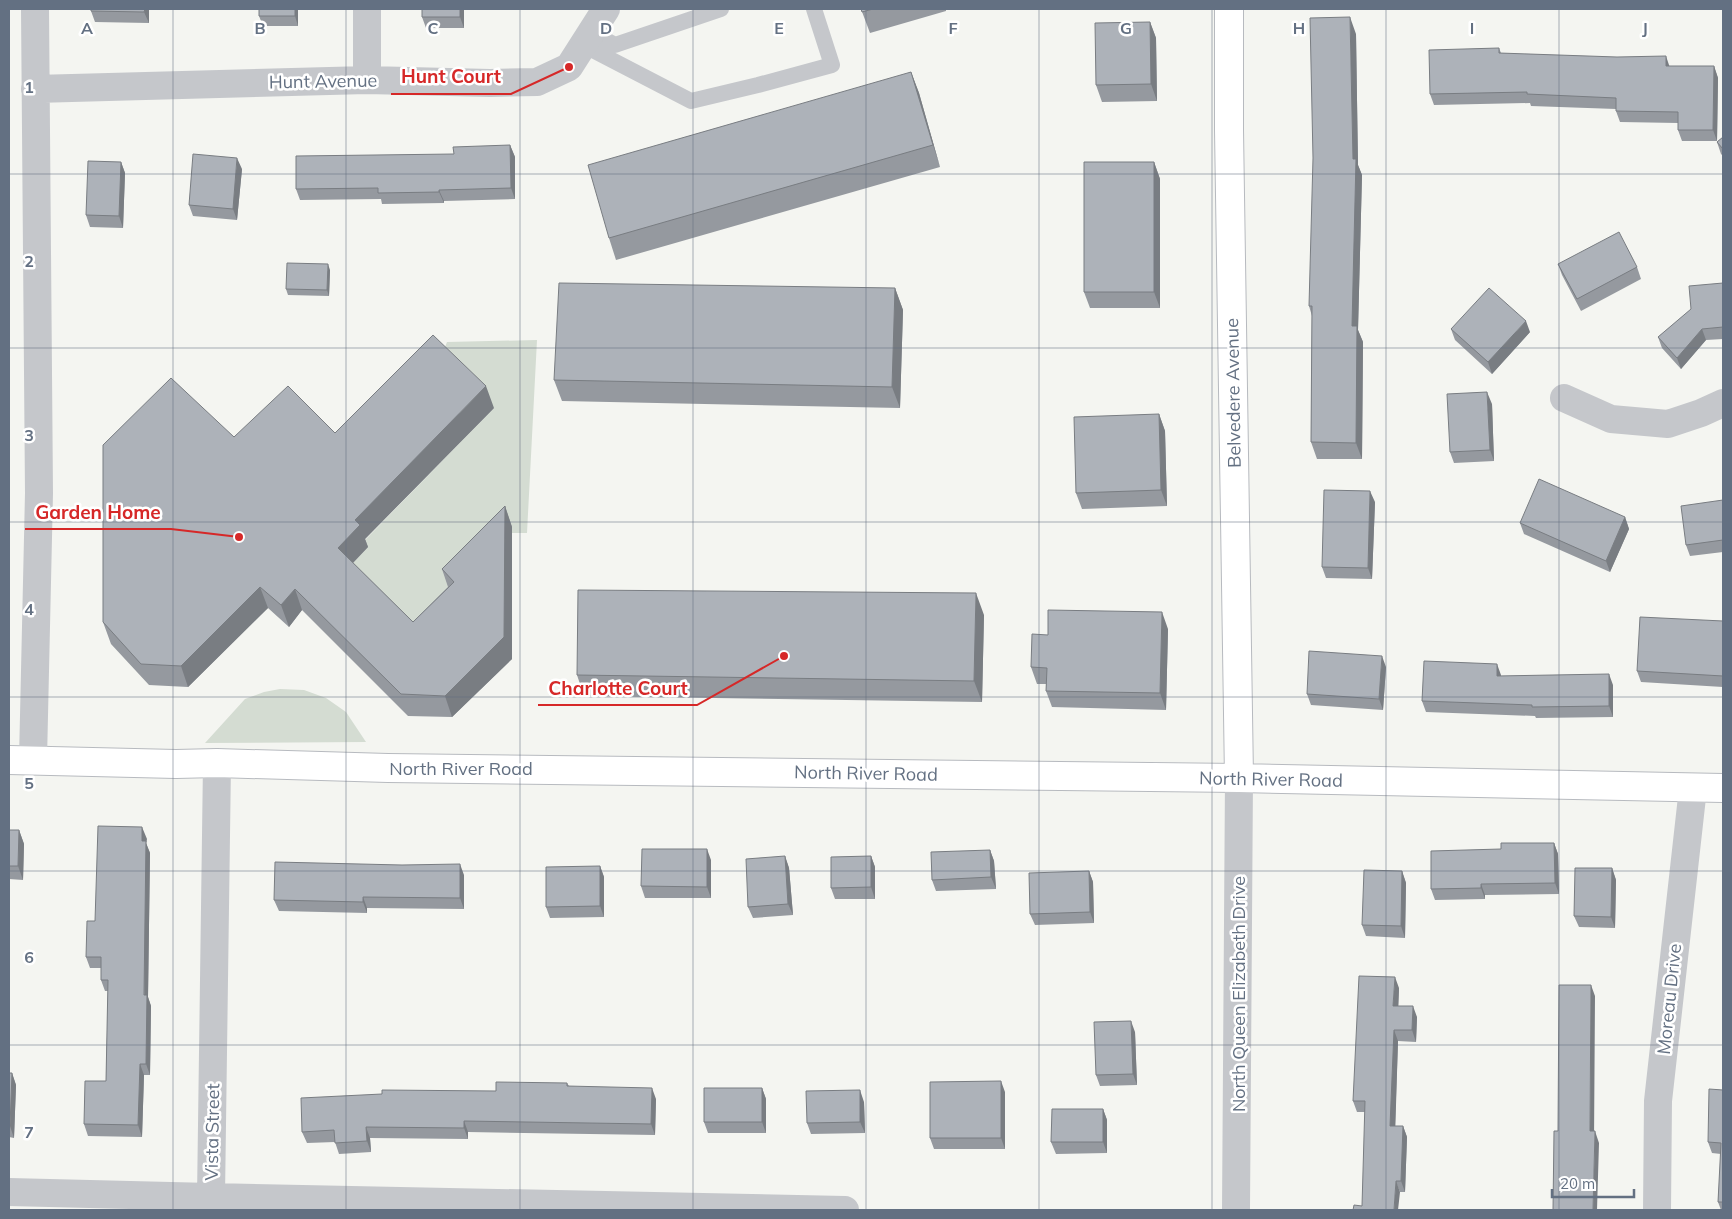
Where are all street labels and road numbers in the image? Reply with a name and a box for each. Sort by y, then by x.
street label: Hunt Avenue [269,69,377,93]
street label: Belvedere Avenue [1220,318,1246,468]
street label: North River Road [389,757,533,780]
street label: North River Road [794,760,938,786]
street label: North River Road [1199,766,1343,792]
street label: North Queen Elizabeth Drive [1227,876,1250,1112]
street label: Moreau Drive [1652,942,1686,1056]
street label: Vista Street [200,1083,224,1181]

